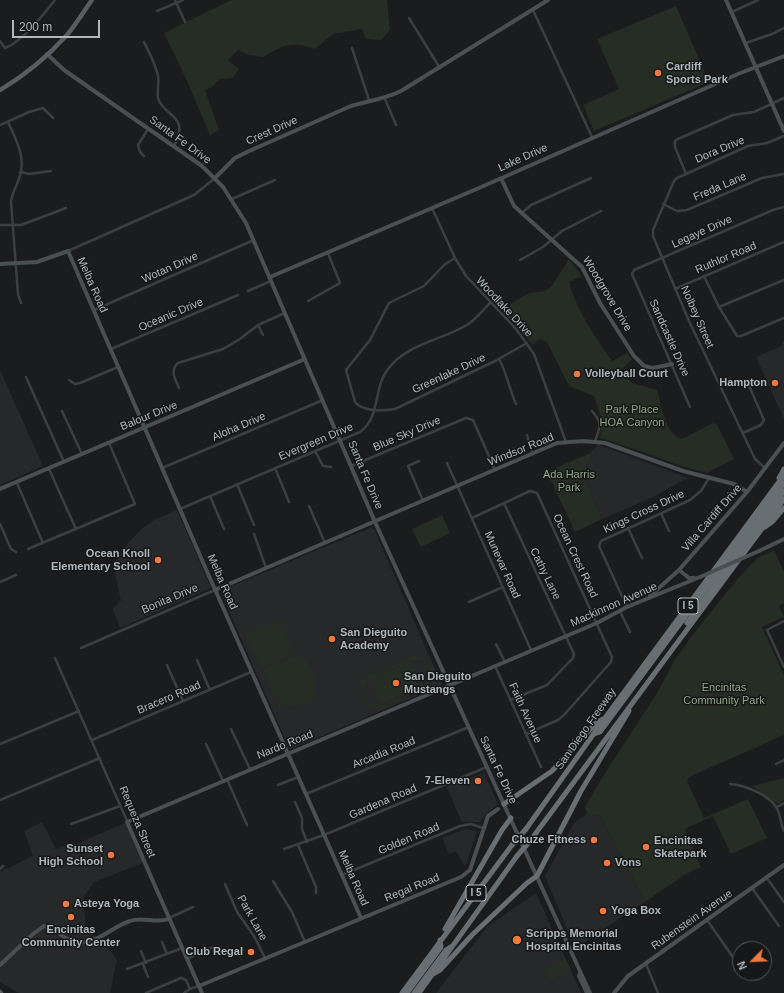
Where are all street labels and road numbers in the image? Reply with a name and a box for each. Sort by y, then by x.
street label: Santa Fe Drive [146,113,214,167]
street label: Crest Drive [244,114,300,148]
street label: Dora Drive [693,134,747,166]
street label: Lake Drive [496,141,550,175]
street label: Freda Lane [692,170,748,204]
street label: Legaye Drive [670,213,734,251]
street label: Ruthlor Road [694,239,758,277]
street label: Wotan Drive [140,250,200,286]
street label: Woodgrove Drive [580,254,634,334]
street label: Melba Road [74,255,110,315]
street label: Woodlake Drive [473,274,535,340]
street label: Nolbey Street [677,284,717,350]
street label: Oceanic Drive [137,295,205,335]
street label: Sandcastle Drive [646,297,692,379]
street label: Greenlake Drive [410,351,488,397]
street label: Balour Drive [118,399,180,433]
street label: Aloha Drive [210,410,268,444]
street label: Blue Sky Drive [371,414,443,454]
street label: Evergreen Drive [277,420,355,464]
street label: Windsor Road [486,431,556,469]
street label: Santa Fe Drive [345,439,385,511]
street label: Villa Cardiff Drive [679,482,745,554]
street label: Kings Cross Drive [601,487,687,537]
street label: Ocean Crest Road [550,512,600,600]
street label: Munevar Road [481,529,523,601]
street label: Cathy Lane [527,546,563,602]
street label: Melba Road [204,552,240,612]
street label: Mackinnon Avenue [569,580,659,630]
street label: Bonita Drive [140,581,200,617]
road number: I 5 [678,598,698,614]
street label: Bracero Road [135,679,203,717]
street label: Faith Avenue [506,681,544,745]
street label: San Diego Freeway [553,686,619,772]
street label: Nardo Road [255,728,315,762]
street label: Arcadia Road [351,734,417,772]
street label: Santa Fe Drive [477,734,519,806]
street label: Gardena Road [347,782,419,822]
street label: Requeza Street [116,784,158,860]
street label: Golden Road [377,820,441,858]
street label: Melba Road [335,848,371,908]
street label: Regal Road [383,871,441,905]
road number: I 5 [466,885,486,901]
street label: Rubenstein Avenue [649,887,735,953]
street label: Park Lane [234,893,270,943]

